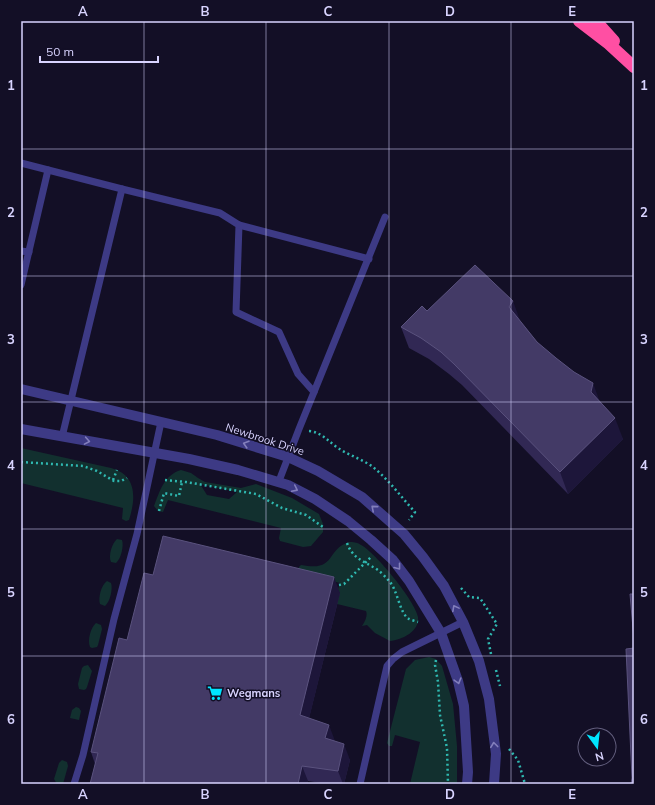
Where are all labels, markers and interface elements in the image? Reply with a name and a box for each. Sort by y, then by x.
text: A [78,3,88,19]
text: B [201,3,210,19]
text: C [324,3,333,19]
text: D [445,3,455,19]
text: E [568,3,576,19]
scale bar [40,38,158,64]
text: 50 m [46,44,74,59]
text: 1 [7,77,15,93]
text: 1 [640,77,648,93]
text: 2 [7,204,15,220]
text: 2 [640,204,648,220]
text: 3 [7,331,15,347]
text: 3 [640,331,648,347]
street label: Newbrook Drive [224,420,306,458]
one-way arrow [84,436,90,445]
one-way arrow [243,440,250,449]
text: 4 [7,457,15,473]
text: 4 [640,457,648,473]
one-way arrow [291,484,298,491]
one-way arrow [371,505,379,512]
one-way arrow [393,562,400,569]
text: 5 [7,584,15,600]
text: 5 [640,584,648,600]
one-way arrow [453,605,460,612]
one-way arrow [453,677,462,684]
supermarket icon: Wegmans [206,684,224,702]
place label: Wegmans [227,686,281,700]
text: 6 [7,711,15,727]
text: 6 [640,711,648,727]
north arrow [577,727,617,767]
one-way arrow [490,742,499,748]
text: N [594,749,605,764]
text: A [78,786,88,802]
text: B [201,786,210,802]
text: C [324,786,333,802]
text: D [445,786,455,802]
text: E [568,786,576,802]

